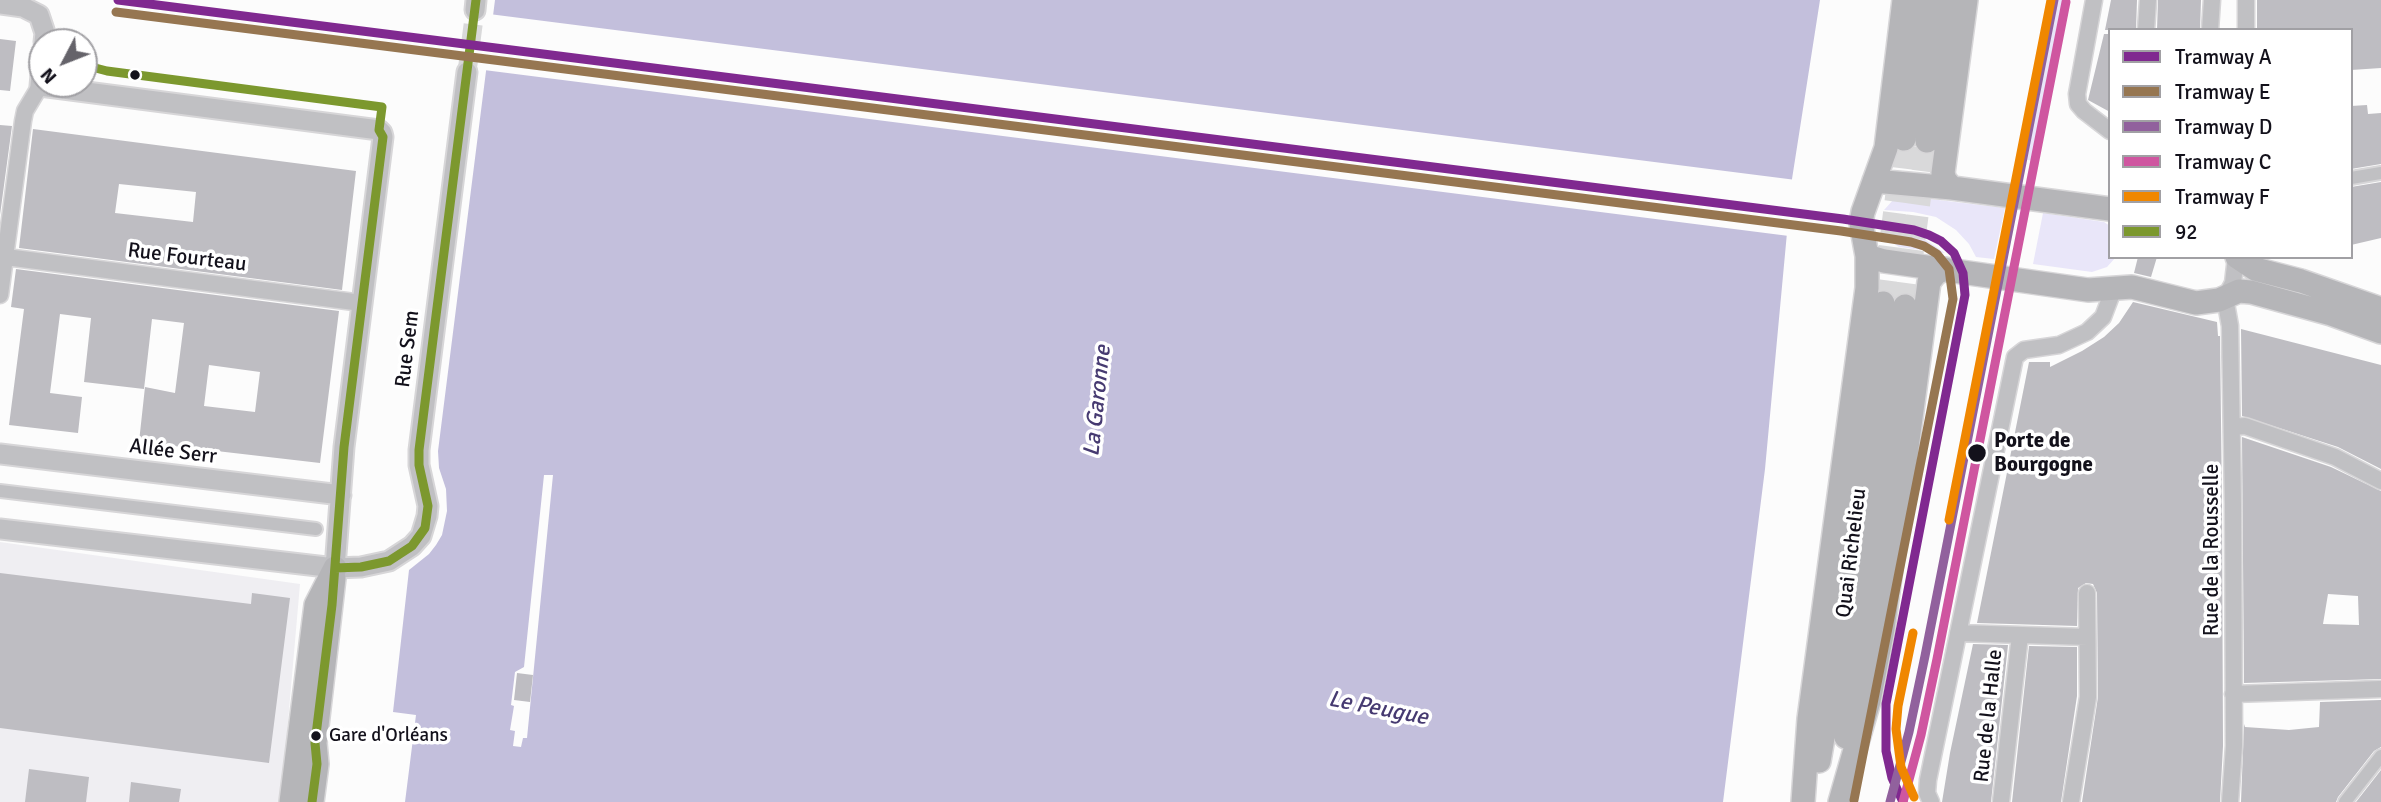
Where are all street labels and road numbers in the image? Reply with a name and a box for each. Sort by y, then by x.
street label: Rue Fourteau [126,238,248,278]
street label: Rue Sem [391,309,425,389]
street label: Allée Serr [128,434,218,470]
street label: Rue de la Rousselle [2199,464,2225,636]
street label: Quai Richelieu [1832,487,1872,619]
street label: Rue de la Halle [1969,648,2009,784]

